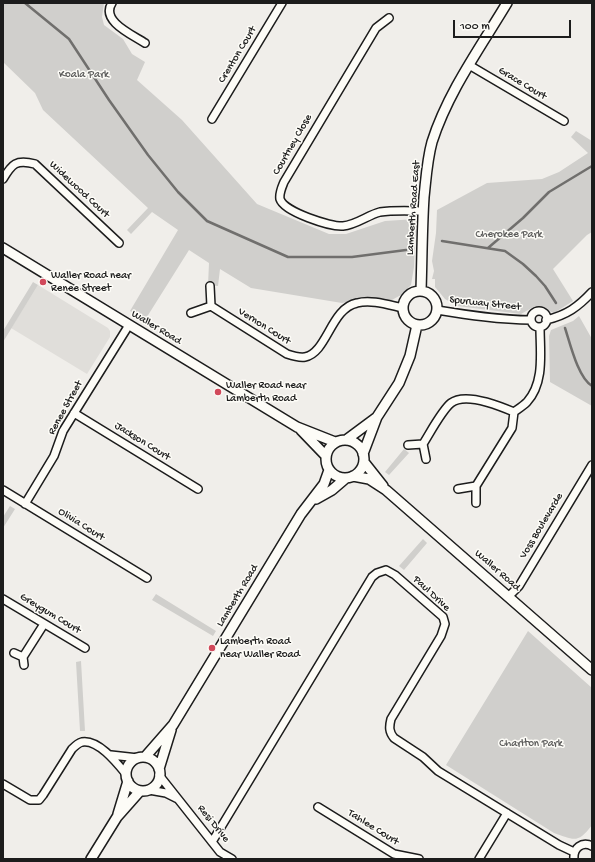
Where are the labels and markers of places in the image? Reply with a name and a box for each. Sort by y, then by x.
place label: Waller Road near Renee Street [51,269,131,295]
marker: Waller Road near Renee Street [38,277,48,287]
place label: Waller Road near Lamberth Road [226,379,306,405]
marker: Waller Road near Lamberth Road [213,387,223,397]
place label: Lamberth Road near Waller Road [220,635,300,661]
marker: Lamberth Road near Waller Road [207,643,217,653]

